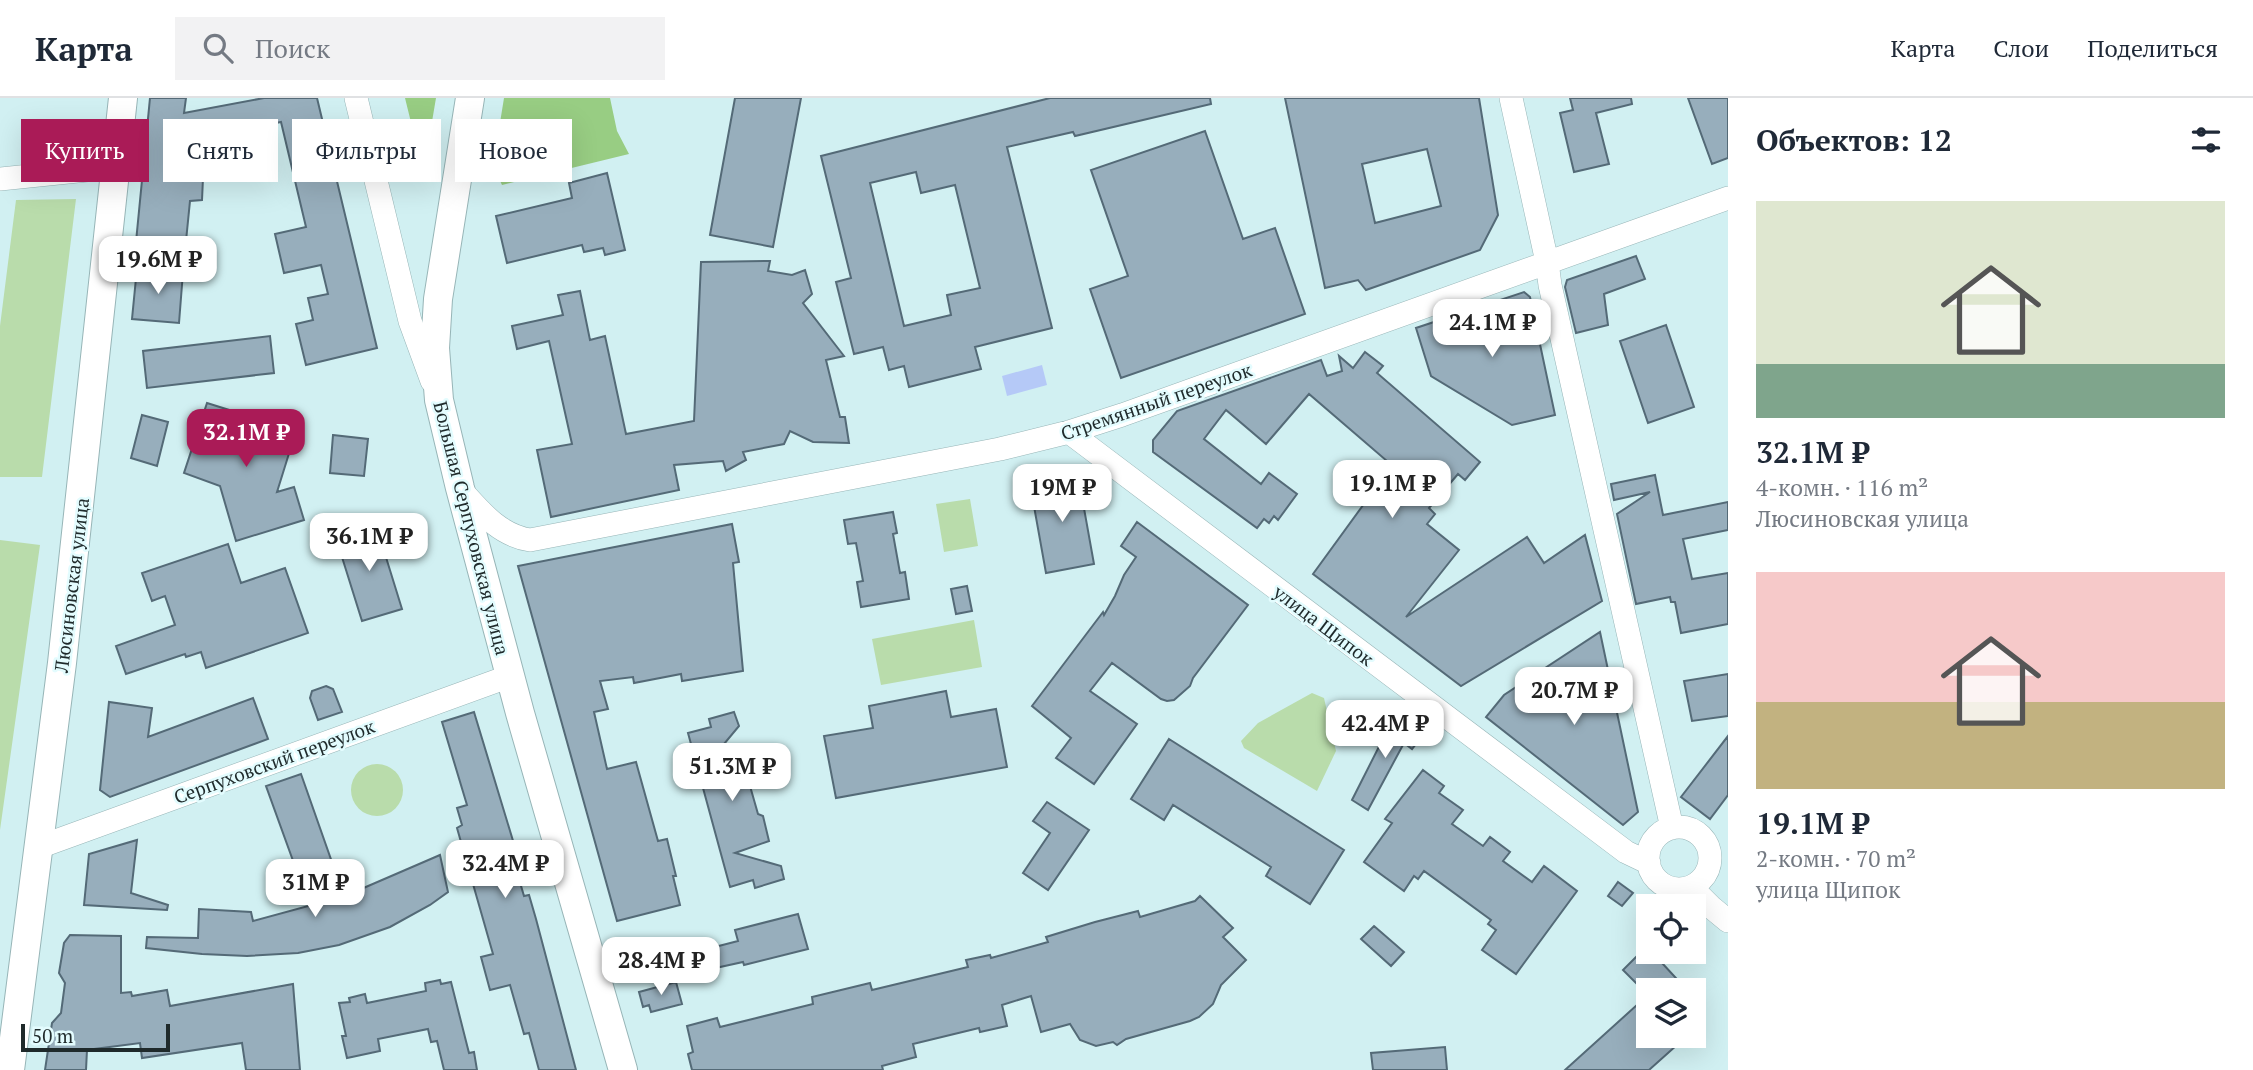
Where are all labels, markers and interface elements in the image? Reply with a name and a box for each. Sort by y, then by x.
search box [175,17,665,80]
text: Карта [35,27,133,70]
icon: search [199,29,237,67]
text: Поиск [255,31,330,65]
text: Карта [1890,32,1955,64]
text: Слои [1993,32,2049,64]
text: Поделиться [2087,32,2218,64]
chip: Купить [21,119,149,182]
chip: Снять [163,119,278,182]
chip: Фильтры [292,119,441,182]
chip: Новое [455,119,572,182]
text: Объектов: 12 [1756,120,1952,160]
icon: filters [2187,121,2225,159]
pin: 19.6M ₽ [93,236,223,296]
text: 19.6M ₽ [115,243,201,274]
icon: home [1928,247,2054,373]
pin: 24.1M ₽ [1427,300,1557,359]
text: 24.1M ₽ [1449,306,1535,337]
street label: Стремянный переулок [1057,356,1256,445]
street label: Большая Серпуховская улица [428,398,516,658]
pin: 32.1M ₽ [181,410,311,469]
text: 32.1M ₽ [203,416,289,447]
text: 32.1M ₽ [1756,432,1869,472]
pin: 19.1M ₽ [1327,460,1457,520]
pin: 19M ₽ [1013,464,1111,524]
text: 19.1M ₽ [1349,467,1435,498]
text: 19M ₽ [1029,471,1095,502]
text: 4-комн. · 116 m² [1756,472,1928,503]
street label: Люсиновская улица [48,496,94,675]
text: Люсиновская улица [1756,503,1969,534]
pin: 36.1M ₽ [304,514,434,573]
text: 36.1M ₽ [326,520,412,551]
street label: улица Щипок [1268,579,1380,671]
icon: home [1928,618,2054,744]
pin: 20.7M ₽ [1509,668,1639,727]
text: 20.7M ₽ [1531,674,1617,705]
pin: 42.4M ₽ [1320,700,1450,760]
text: 42.4M ₽ [1342,707,1428,738]
street label: Серпуховский переулок [170,713,378,809]
pin: 51.3M ₽ [667,744,797,803]
text: 51.3M ₽ [689,750,775,781]
text: 19.1M ₽ [1756,803,1869,843]
pin: 32.4M ₽ [440,840,570,900]
text: 2-комн. · 70 m² [1756,843,1916,874]
text: 32.4M ₽ [462,847,548,878]
pin: 31M ₽ [266,860,364,919]
text: 31M ₽ [282,866,348,897]
text: улица Щипок [1756,874,1900,905]
map controls [1636,894,1706,1048]
button: locate [1636,894,1706,964]
pin: 28.4M ₽ [596,937,726,997]
text: 28.4M ₽ [618,944,704,975]
button: layers [1636,978,1706,1048]
scale bar [21,1021,170,1053]
text: 50 m [32,1023,73,1048]

